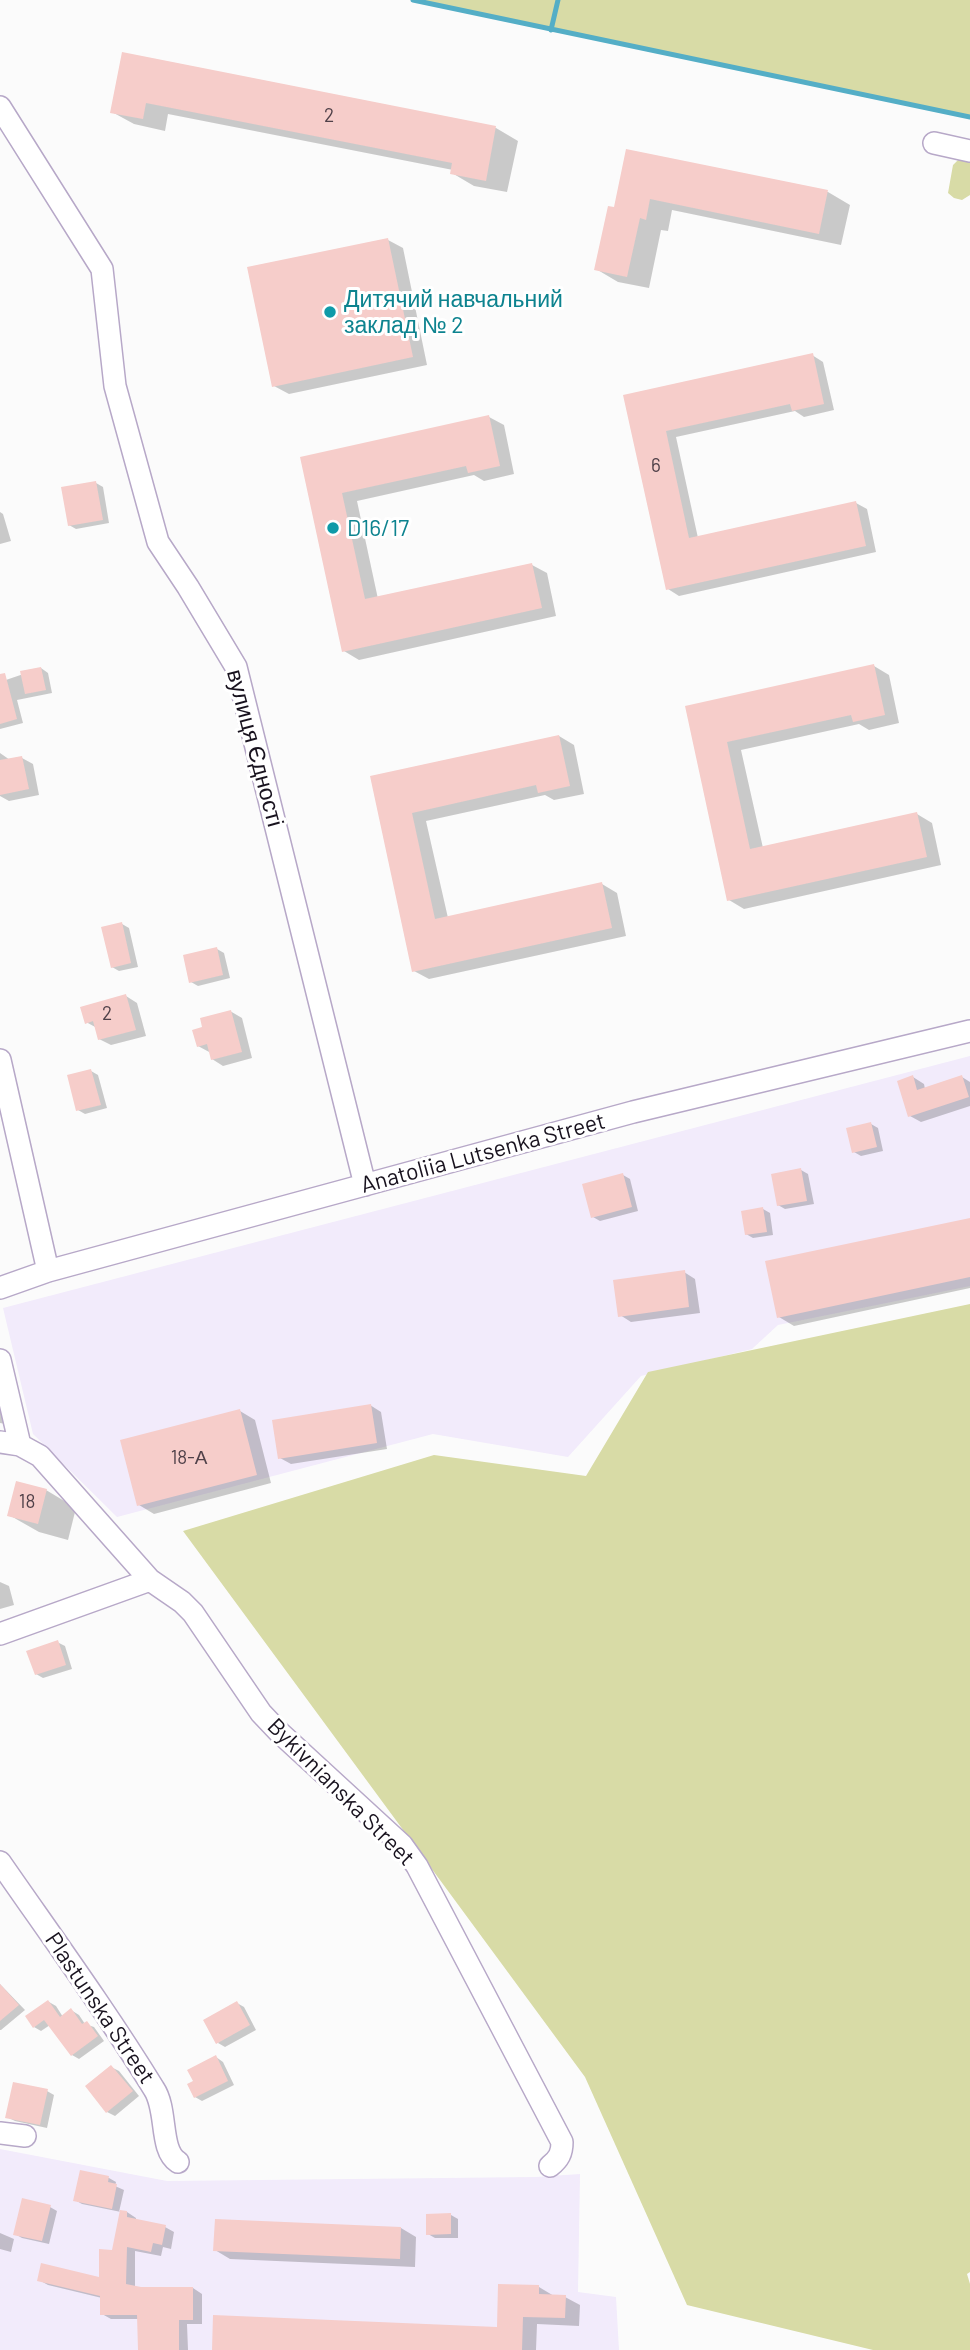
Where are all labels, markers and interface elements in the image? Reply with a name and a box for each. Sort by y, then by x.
house number: 2 [324,105,334,127]
place label: Дитячий навчальний заклад № 2 [344,285,563,339]
marker: Дитячий навчальний заклад № 2 [322,304,338,320]
house number: 6 [651,455,661,477]
place label: D16/17 [347,514,409,542]
marker: D16/17 [325,520,341,536]
street label: вулиця Єдності [221,666,289,830]
house number: 2 [102,1003,112,1025]
street label: Anatoliia Lutsenka Street [358,1107,608,1199]
house number: 18-А [171,1447,207,1469]
house number: 18 [19,1491,35,1513]
street label: Bykivnianska Street [262,1713,420,1871]
street label: Plastunska Street [39,1927,161,2089]

